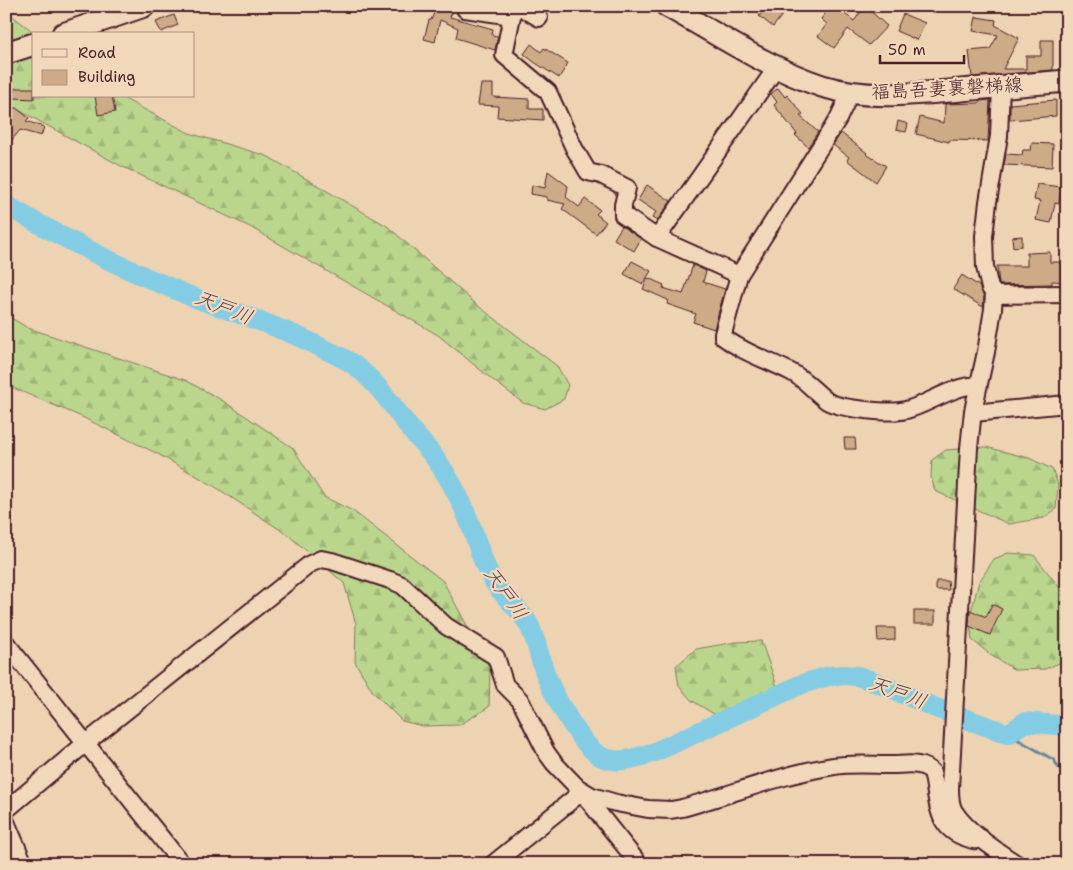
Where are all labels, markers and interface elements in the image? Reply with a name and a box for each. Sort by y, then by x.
legend [32,32,195,98]
scale bar [880,32,964,64]
text: 50 m [888,40,926,60]
text: Road [78,43,116,63]
text: Building [78,67,135,87]
street label: 福島吾妻裏磐梯線 [870,72,1024,104]
water label: 天戸川 [191,284,257,330]
water label: 天戸川 [478,561,534,625]
water label: 天戸川 [865,670,931,714]

